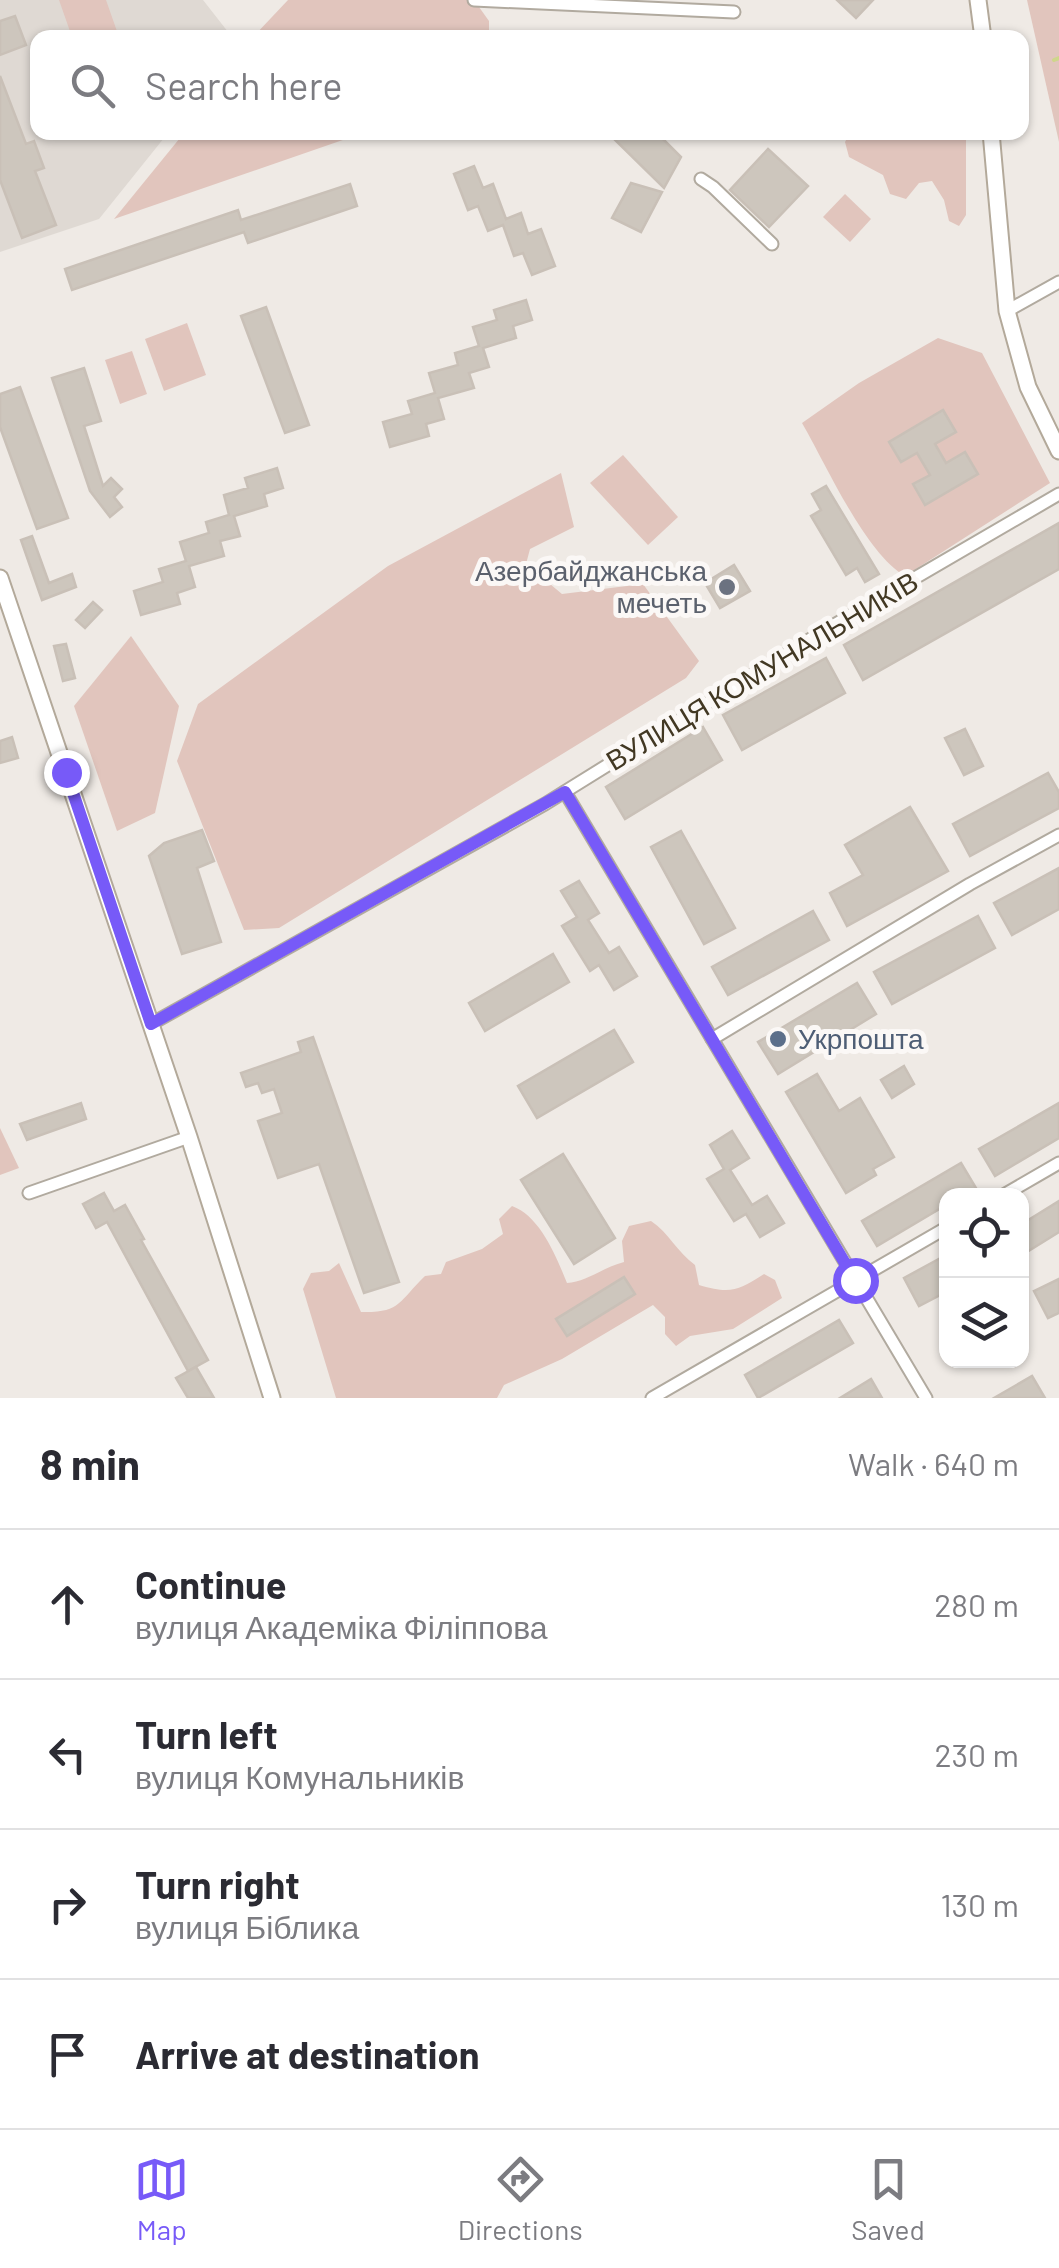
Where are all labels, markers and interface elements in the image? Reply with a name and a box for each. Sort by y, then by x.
search box [30,30,1029,140]
icon: search [65,58,120,113]
text: Search here [145,62,343,108]
place label: Азербайджанська мечеть [475,553,707,619]
street label: ВУЛИЦЯ КОМУНАЛЬНИКІВ [599,563,924,777]
marker: Азербайджанська мечеть [716,576,738,598]
route end [44,750,90,796]
place label: Укрпошта [798,1021,924,1055]
marker: Укрпошта [767,1028,789,1050]
map controls [939,1188,1029,1368]
button: locate [939,1188,1029,1278]
route start [833,1258,879,1304]
button: layers [939,1278,1029,1368]
text: 8 min [40,1438,140,1488]
text: Walk · 640 m [848,1444,1019,1482]
text: Continue [135,1561,286,1607]
icon: ahead [40,1577,95,1632]
text: 280 m [934,1585,1019,1623]
text: вулиця Академіка Філіппова [135,1607,548,1645]
text: Turn left [135,1711,278,1757]
icon: left [40,1727,95,1782]
text: 230 m [935,1735,1019,1773]
text: вулиця Комунальників [135,1757,464,1795]
text: Turn right [135,1861,300,1907]
icon: right [40,1877,95,1932]
text: 130 m [940,1885,1019,1923]
text: вулиця Біблика [135,1907,359,1945]
icon: arrive [40,2027,95,2082]
text: Arrive at destination [135,2031,480,2077]
tab: Map [134,2152,189,2246]
tab: Directions [458,2152,583,2246]
tab: Saved [851,2152,925,2246]

